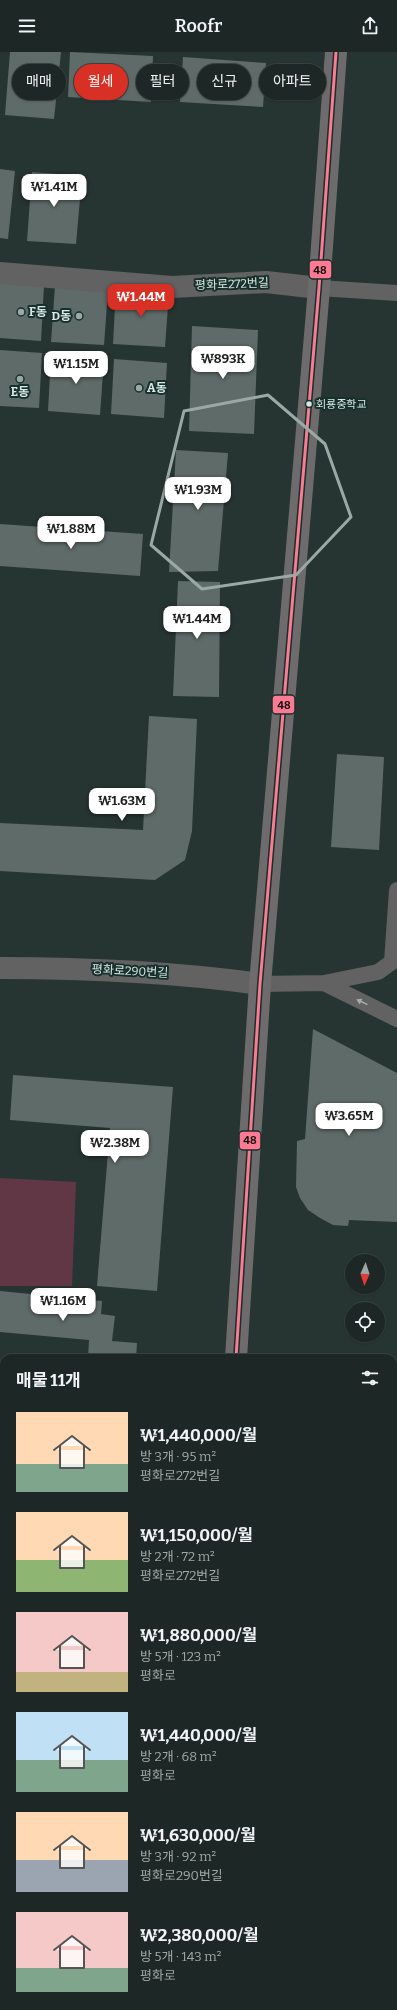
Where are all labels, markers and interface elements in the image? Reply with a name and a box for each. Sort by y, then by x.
icon: menu [16,15,38,37]
text: Roofr [175,15,222,37]
icon: share [359,15,381,37]
chip: 매매 [12,64,66,100]
chip: 월세 [74,64,128,100]
chip: 필터 [136,64,189,100]
chip: 신규 [197,64,251,100]
chip: 아파트 [259,64,326,100]
pin: ₩1.41M [21,174,87,208]
text: ₩1.41M [31,179,77,194]
line badge: 48 [309,260,332,279]
text: 48 [313,264,327,277]
street label: 평화로272번길 [195,276,269,292]
pin: ₩1.44M [108,284,174,318]
text: ₩1.44M [116,289,166,304]
place label: F동 [29,305,47,319]
marker: F동 [16,307,26,317]
place label: D동 [51,309,71,323]
marker: D동 [74,311,84,321]
pin: ₩893K [195,346,251,380]
pin: ₩1.15M [43,351,109,385]
text: ₩893K [200,351,246,366]
text: ₩1.15M [53,356,99,371]
marker: E동 [15,374,25,384]
place label: A동 [147,381,167,395]
marker: A동 [134,383,144,393]
place label: E동 [11,385,29,399]
place label: 회룡중학교 [316,398,367,411]
marker: 회룡중학교 [304,399,314,409]
pin: ₩1.93M [165,477,231,511]
text: ₩1.93M [174,482,222,497]
pin: ₩1.88M [38,516,104,550]
text: ₩1.88M [46,521,96,536]
pin: ₩1.44M [164,606,230,640]
text: ₩1.44M [172,611,222,626]
line badge: 48 [272,695,295,714]
text: 48 [277,699,291,712]
pin: ₩1.63M [89,788,155,822]
text: ₩1.63M [98,793,146,808]
street label: 평화로290번길 [91,962,169,980]
one-way arrow [356,999,368,1005]
pin: ₩3.65M [316,1103,382,1137]
text: ₩3.65M [325,1108,373,1123]
pin: ₩2.38M [82,1130,148,1164]
line badge: 48 [239,1131,261,1150]
text: 48 [243,1134,257,1147]
text: ₩2.38M [90,1135,140,1150]
north arrow [345,1254,385,1294]
map controls [345,1254,385,1342]
pin: ₩1.16M [30,1288,96,1322]
text: ₩1.16M [40,1293,86,1308]
button: locate [345,1302,385,1342]
icon: filters [359,1367,381,1389]
text: 매물 11개 [16,1370,81,1391]
text: ₩1,440,000/월 [140,1425,257,1446]
icon: home [48,1428,96,1476]
text: 방 3개 · 95 m² [140,1449,216,1464]
text: 평화로272번길 [140,1468,220,1483]
text: ₩1,150,000/월 [140,1525,253,1546]
icon: home [48,1528,96,1576]
text: 방 2개 · 72 m² [140,1549,215,1564]
text: 평화로272번길 [140,1568,220,1583]
text: ₩1,880,000/월 [140,1625,257,1646]
icon: home [48,1628,96,1676]
text: 방 5개 · 123 m² [140,1649,221,1664]
text: 평화로 [140,1668,176,1683]
text: ₩1,440,000/월 [140,1725,257,1746]
icon: home [48,1728,96,1776]
text: 방 2개 · 68 m² [140,1749,217,1764]
text: 평화로 [140,1768,176,1783]
text: ₩1,630,000/월 [140,1825,256,1846]
icon: home [48,1828,96,1876]
text: 방 3개 · 92 m² [140,1849,216,1864]
text: 평화로290번길 [140,1868,223,1883]
text: ₩2,380,000/월 [140,1925,259,1946]
icon: home [48,1928,96,1976]
text: 방 5개 · 143 m² [140,1949,221,1964]
text: 평화로 [140,1968,176,1983]

